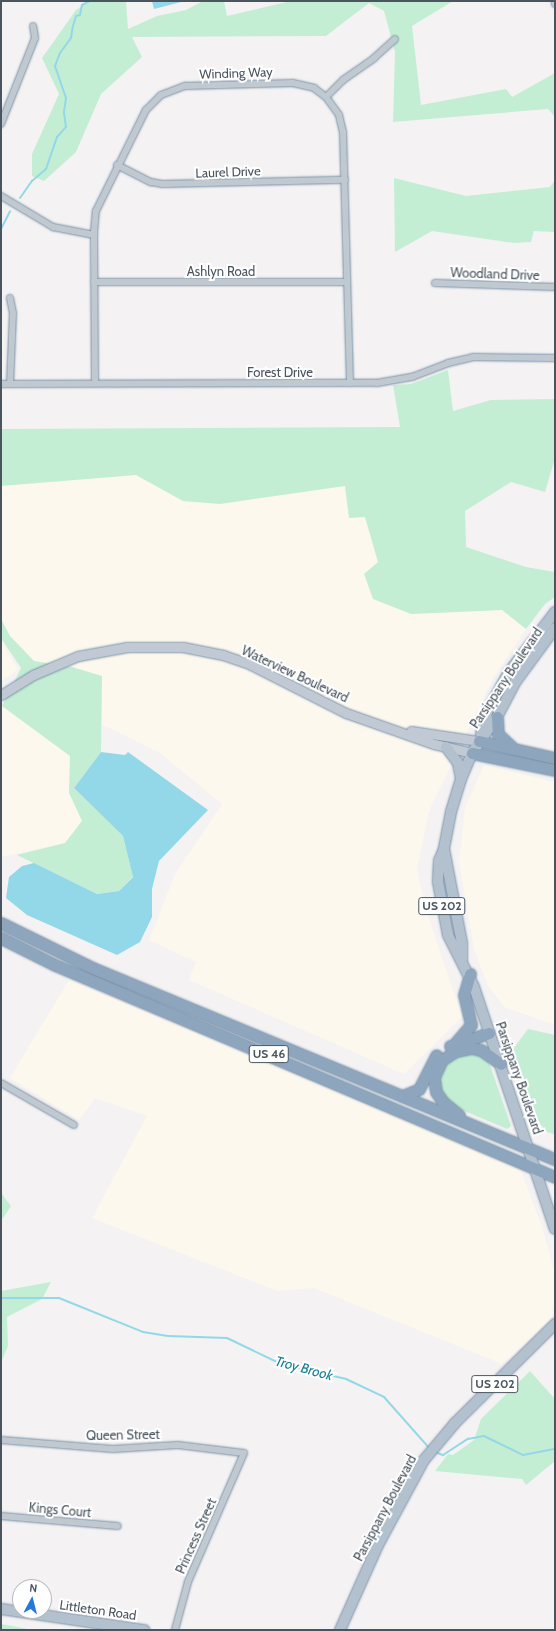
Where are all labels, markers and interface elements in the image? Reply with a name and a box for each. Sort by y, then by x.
street label: Winding Way [199,64,273,82]
street label: Laurel Drive [195,163,261,181]
street label: Ashlyn Road [187,263,255,279]
street label: Woodland Drive [450,265,540,283]
street label: Forest Drive [247,364,313,380]
street label: Parsippany Boulevard [467,625,545,731]
street label: Waterview Boulevard [239,642,351,706]
road number: US 202 [418,896,466,916]
street label: Parsippany Boulevard [492,1020,546,1136]
road number: US 46 [248,1044,290,1064]
water label: Troy Brook [273,1352,335,1384]
road number: US 202 [471,1374,519,1394]
street label: Queen Street [86,1427,160,1443]
street label: Parsippany Boulevard [350,1452,420,1564]
street label: Princess Street [172,1496,220,1576]
street label: Kings Court [28,1499,92,1521]
north arrow [12,1579,52,1619]
text: N [29,1581,38,1596]
street label: Littleton Road [59,1597,137,1623]

